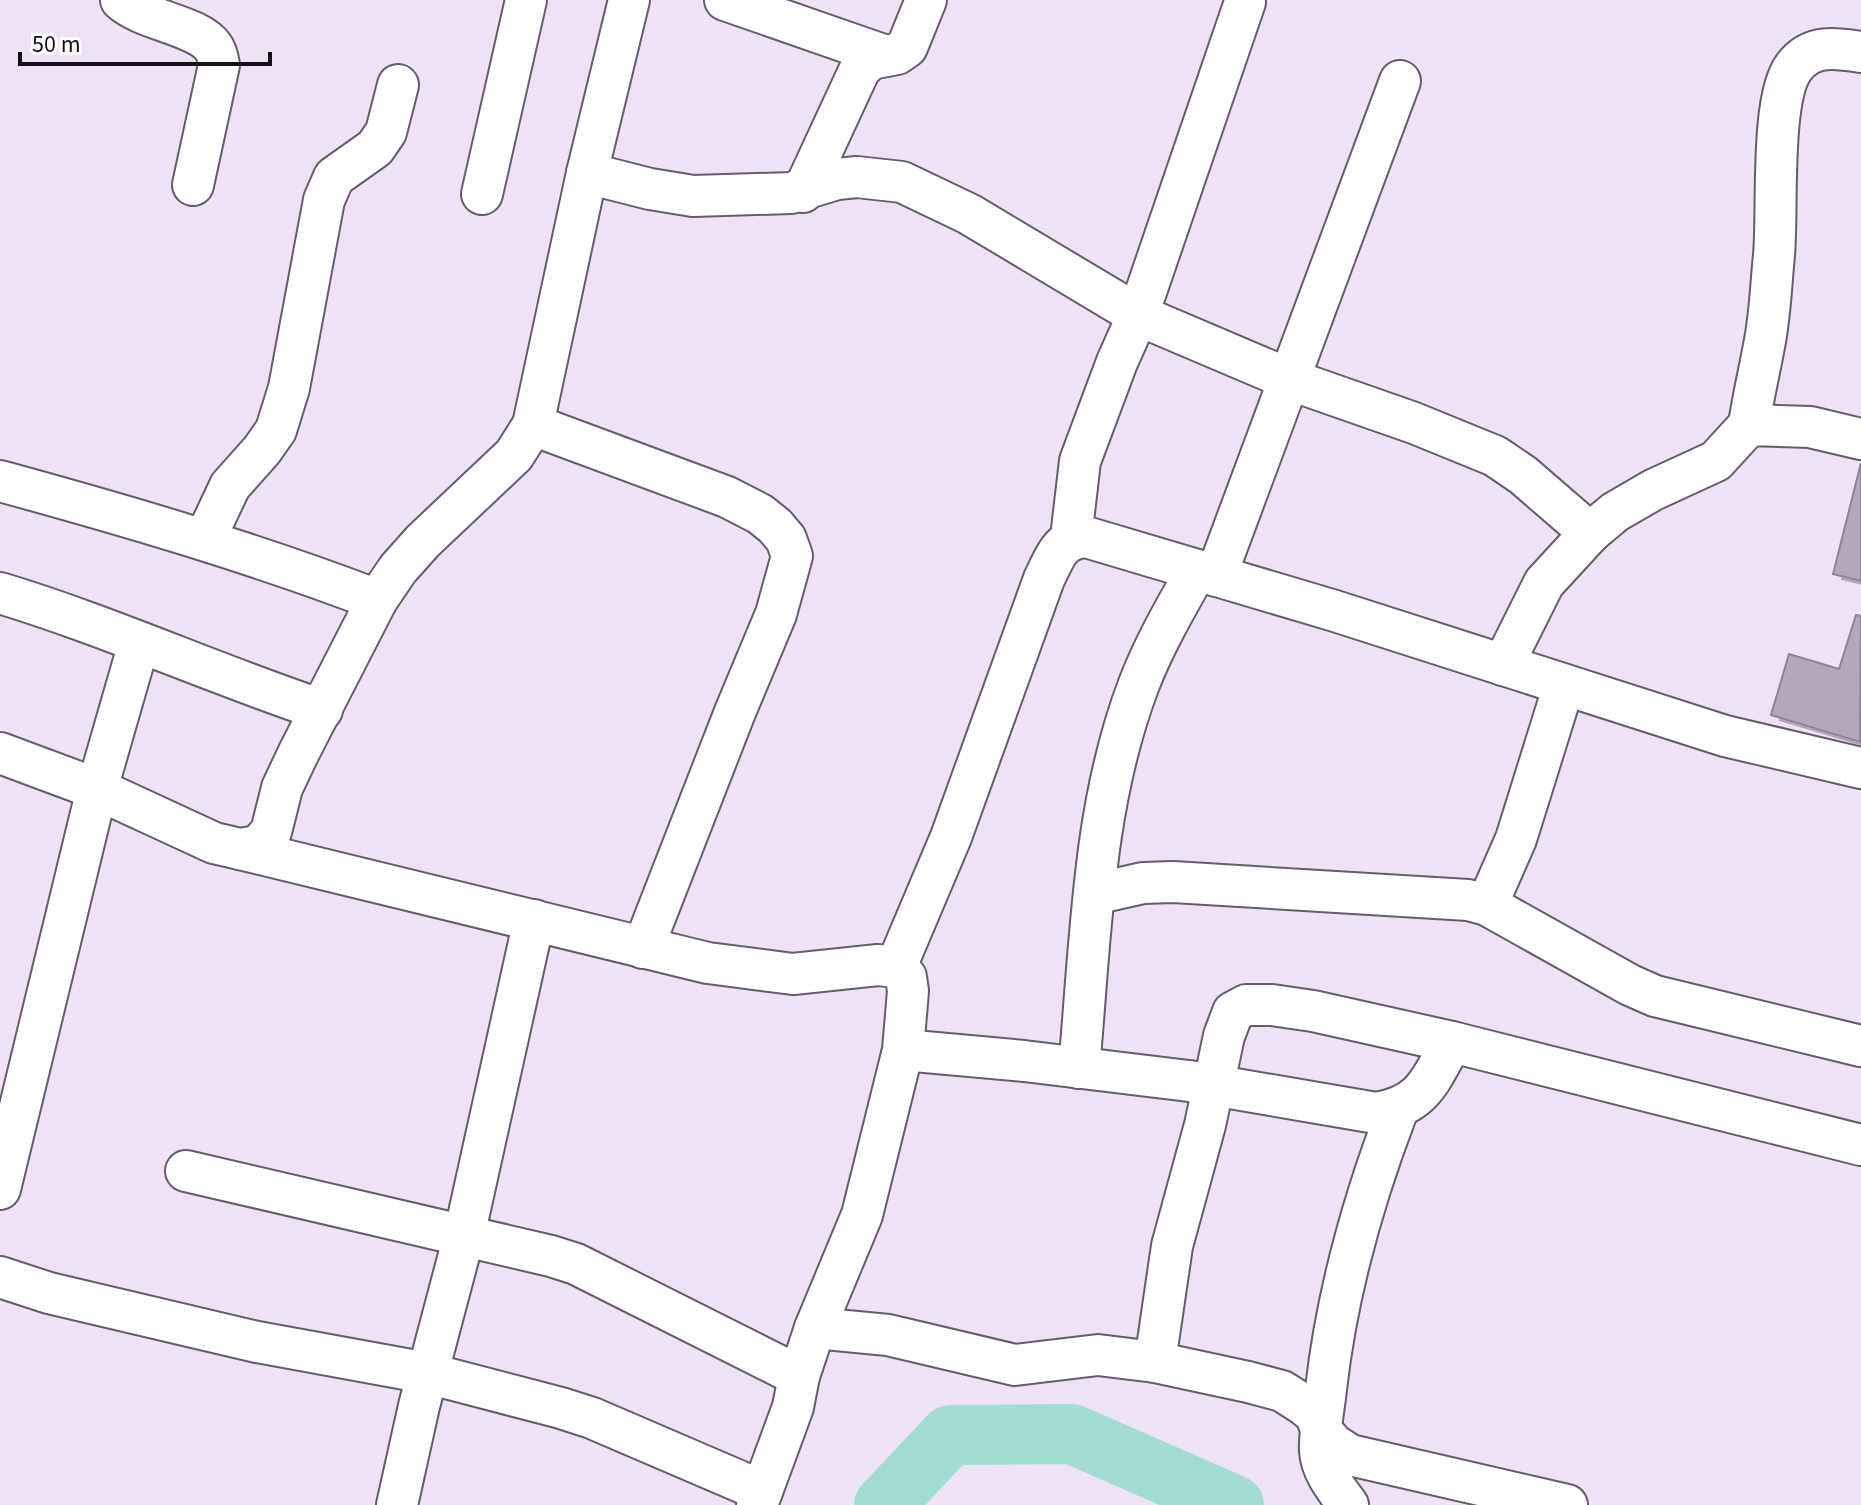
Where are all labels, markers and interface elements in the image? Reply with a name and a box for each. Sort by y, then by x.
scale bar [20,16,270,66]
text: 50 m [32,27,81,62]

